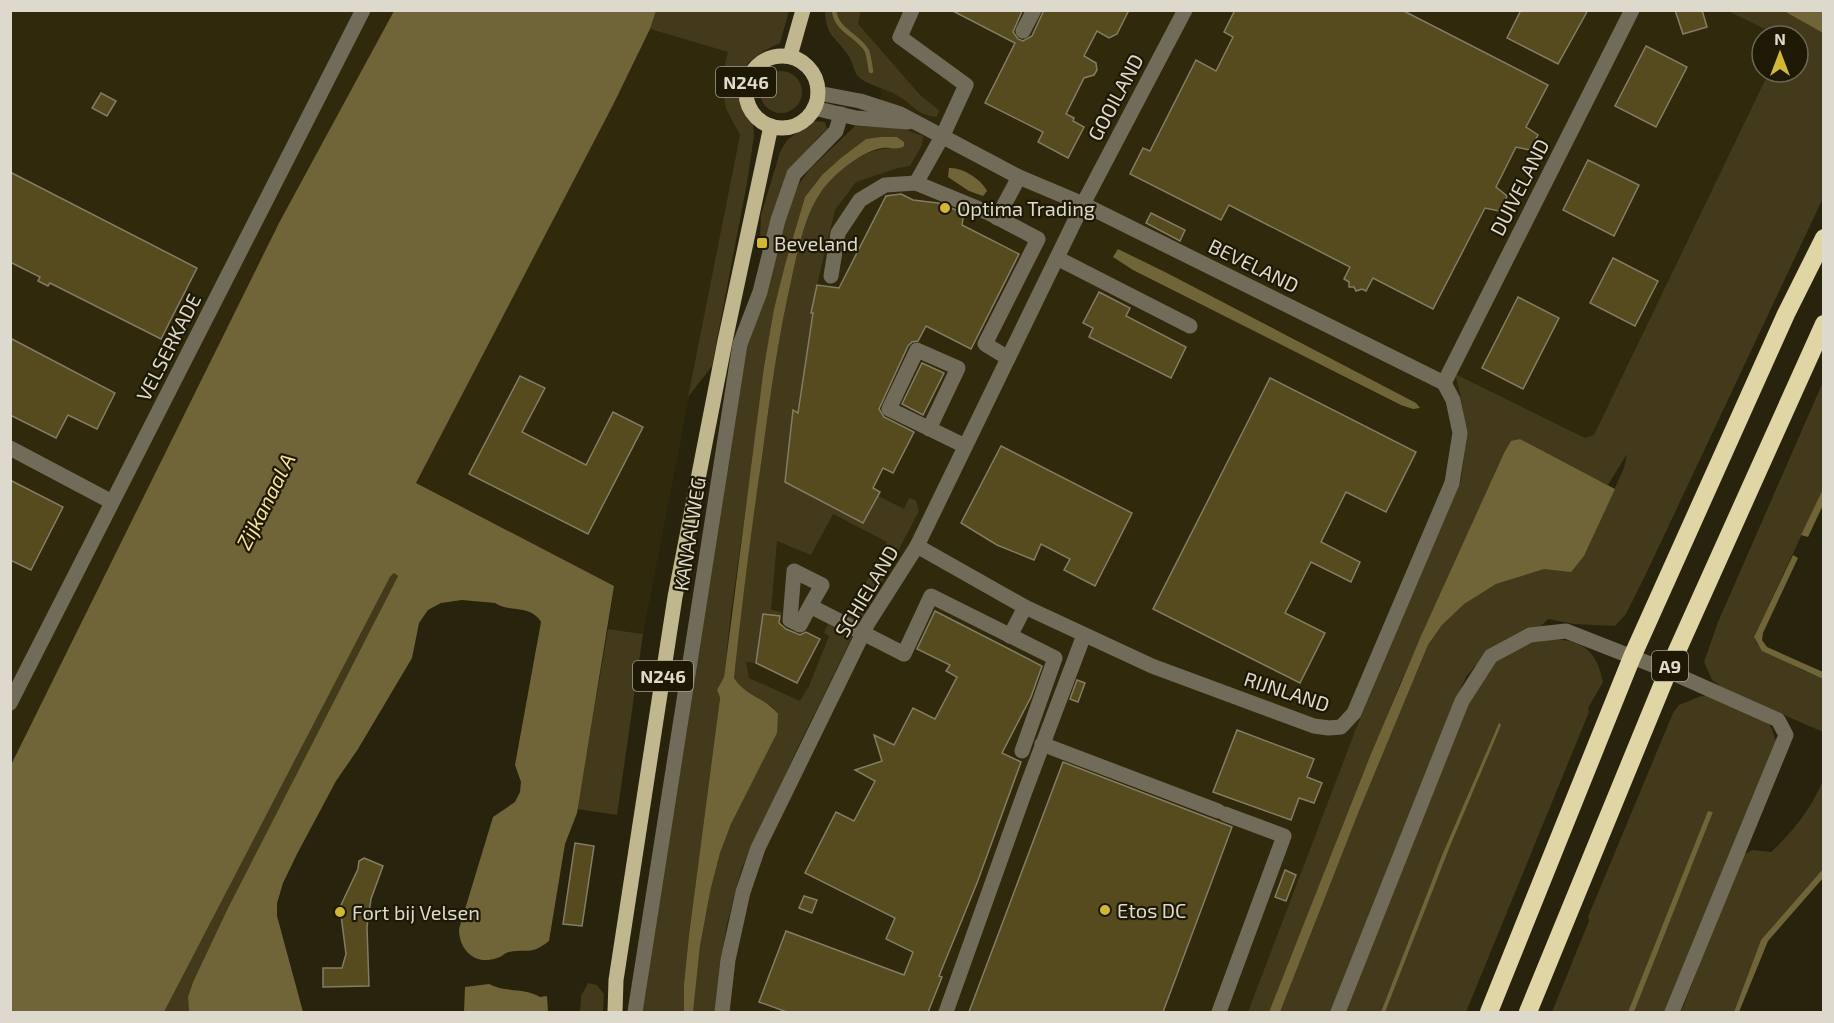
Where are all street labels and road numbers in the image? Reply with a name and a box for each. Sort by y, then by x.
street label: GOOILAND [1082,50,1148,144]
road number: N246 [716,67,776,97]
street label: DUIVELAND [1484,135,1554,239]
street label: BEVELAND [1205,233,1303,297]
street label: VELSERKADE [131,289,205,405]
street label: KANAALWEG [668,475,710,593]
street label: SCHIELAND [829,541,903,641]
road number: A9 [1652,651,1688,681]
road number: N246 [633,661,693,691]
street label: RIJNLAND [1241,666,1333,716]

